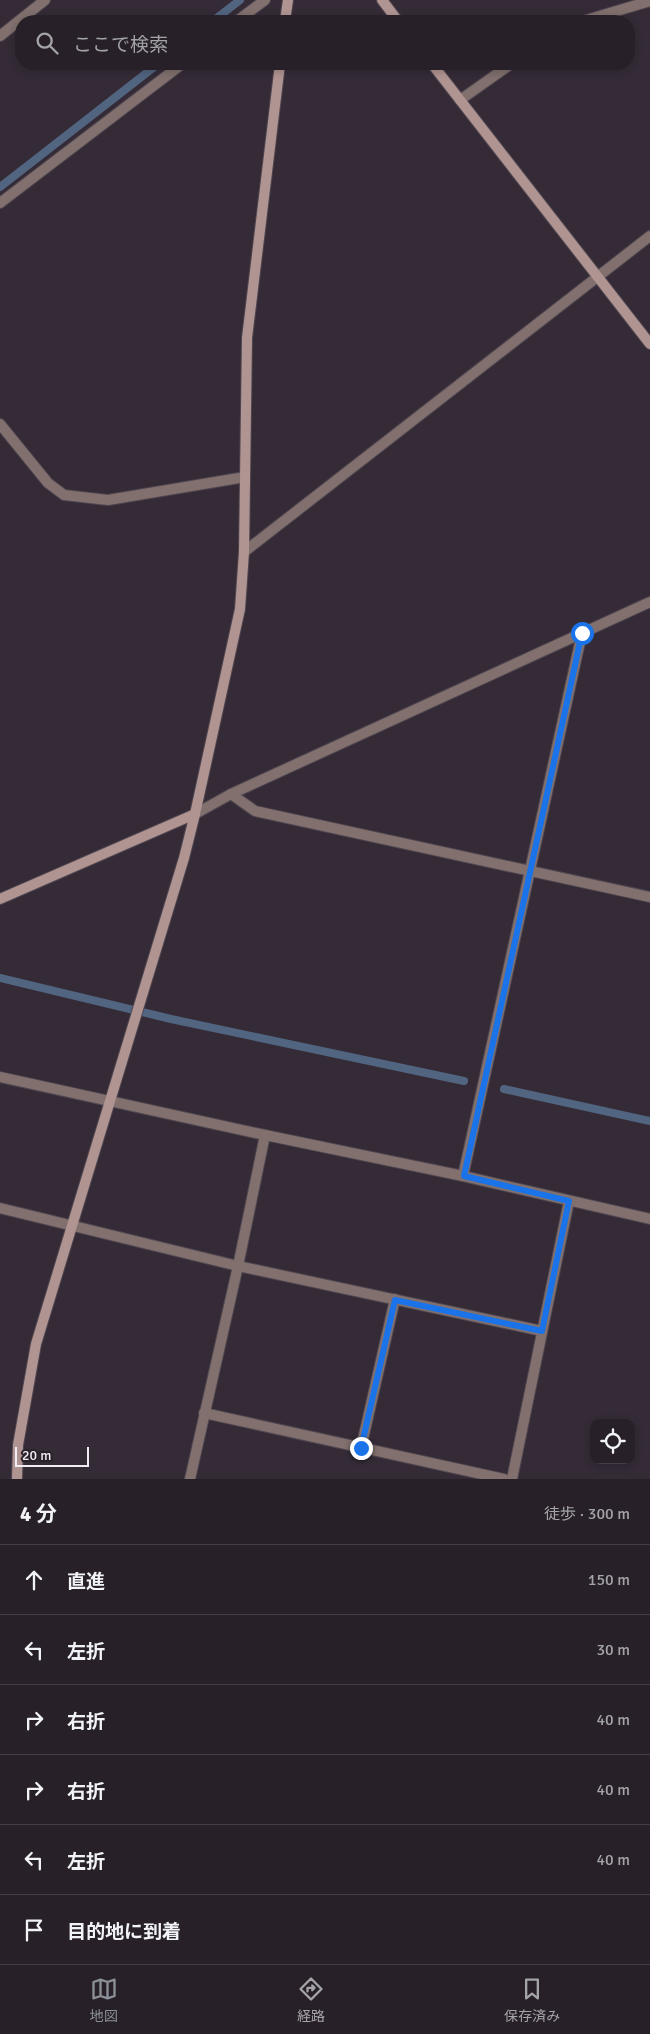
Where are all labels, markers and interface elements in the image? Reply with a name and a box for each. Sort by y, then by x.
search box [15,15,635,70]
icon: search [33,29,61,57]
text: ここで検索 [73,33,168,57]
route start [571,622,594,645]
map controls [590,1419,635,1464]
button: locate [590,1419,635,1464]
route end [350,1437,373,1460]
scale bar [15,1444,89,1467]
text: 20 m [22,1447,51,1464]
text: 4 分 [20,1501,57,1527]
text: 徒歩 · 300 m [544,1504,630,1524]
icon: ahead [20,1566,48,1594]
text: 直進 [67,1570,105,1594]
text: 150 m [588,1570,630,1590]
icon: left [20,1636,48,1664]
text: 左折 [67,1640,105,1664]
text: 30 m [596,1640,630,1660]
icon: right [20,1706,48,1734]
text: 右折 [67,1710,105,1734]
text: 40 m [596,1710,630,1730]
icon: right [20,1776,48,1804]
text: 右折 [67,1780,105,1804]
text: 40 m [596,1780,630,1800]
icon: left [20,1846,48,1874]
text: 左折 [67,1850,105,1874]
text: 40 m [596,1850,630,1870]
icon: arrive [20,1916,48,1944]
text: 目的地に到着 [67,1920,181,1944]
tab: 地図 [90,1975,118,2025]
tab: 経路 [297,1975,325,2025]
tab: 保存済み [504,1975,560,2025]

